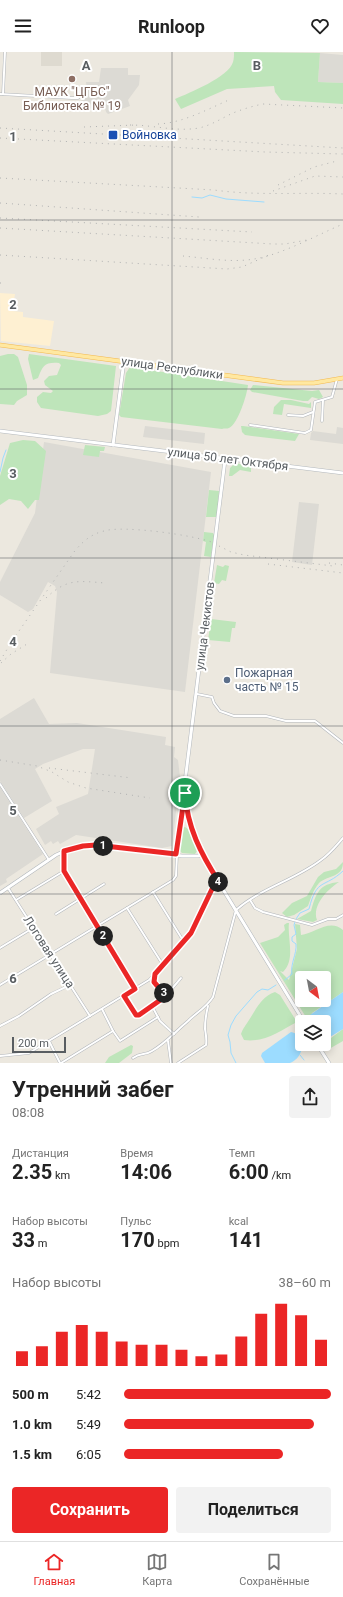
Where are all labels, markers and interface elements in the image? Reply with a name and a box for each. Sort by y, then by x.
icon: menu [12,15,34,37]
icon: heart [309,15,331,37]
text: Runloop [138,16,205,37]
text: A [82,58,91,73]
text: B [253,58,261,73]
marker: МАУК "ЦГБС" Библиотека № 19 [67,74,77,84]
place label: МАУК "ЦГБС" Библиотека № 19 [23,85,121,113]
place label: Войновка [122,128,177,142]
text: 1 [9,129,17,144]
marker: Войновка [107,129,119,141]
text: 2 [9,297,17,312]
street label: улица Республики [120,354,224,382]
street label: улица 50 лет Октября [167,445,289,473]
text: 3 [9,466,17,481]
street label: улица Чекистов [193,581,217,671]
text: 4 [9,634,17,649]
place label: Пожарная часть № 15 [235,666,299,694]
marker: Пожарная часть № 15 [222,675,232,685]
pin [168,776,202,810]
icon: arrive [174,782,196,804]
text: 5 [9,803,17,818]
pin: 1 [93,836,113,856]
text: 1 [100,839,106,852]
pin: 4 [208,872,228,892]
text: 4 [215,875,221,888]
street label: Логовая улица [21,913,77,991]
pin: 2 [93,926,113,946]
text: 2 [100,929,106,942]
text: 6 [9,971,17,986]
north arrow [295,971,331,1007]
map controls [295,971,331,1051]
pin: 3 [154,983,174,1003]
text: 3 [161,986,167,999]
button: layers [295,1015,331,1051]
scale bar [12,1035,66,1054]
text: 200 m [18,1037,49,1050]
button: share [289,1076,331,1118]
text: Утренний забег [12,1077,173,1102]
text: 08:08 [12,1105,44,1120]
text: Дистанция [12,1147,69,1160]
text: Время [120,1147,153,1160]
text: Темп [229,1147,255,1160]
text: 2.35 [12,1160,52,1184]
text: 14:06 [120,1160,172,1184]
text: 6:00 [229,1160,269,1184]
text: km [52,1169,70,1182]
text: /km [269,1169,291,1182]
text: Набор высоты [12,1215,88,1228]
text: Пульс [120,1215,151,1228]
text: kcal [229,1215,249,1228]
text: 33 [12,1228,35,1252]
text: 170 [120,1228,155,1252]
text: 141 [229,1228,263,1252]
text: m [35,1237,47,1250]
text: bpm [155,1237,180,1250]
text: Набор высоты [12,1275,101,1290]
text: 38–60 m [279,1275,331,1290]
text: 500 m [12,1387,49,1402]
text: 5:42 [76,1387,101,1402]
text: 1.0 km [12,1417,52,1432]
text: 5:49 [76,1417,101,1432]
text: 1.5 km [12,1447,52,1462]
text: 6:05 [76,1447,101,1462]
button: Сохранить [12,1487,168,1533]
button: Поделиться [176,1487,331,1533]
tab: Главная [33,1551,75,1588]
tab: Карта [142,1551,172,1588]
tab: Сохранённые [239,1551,309,1588]

